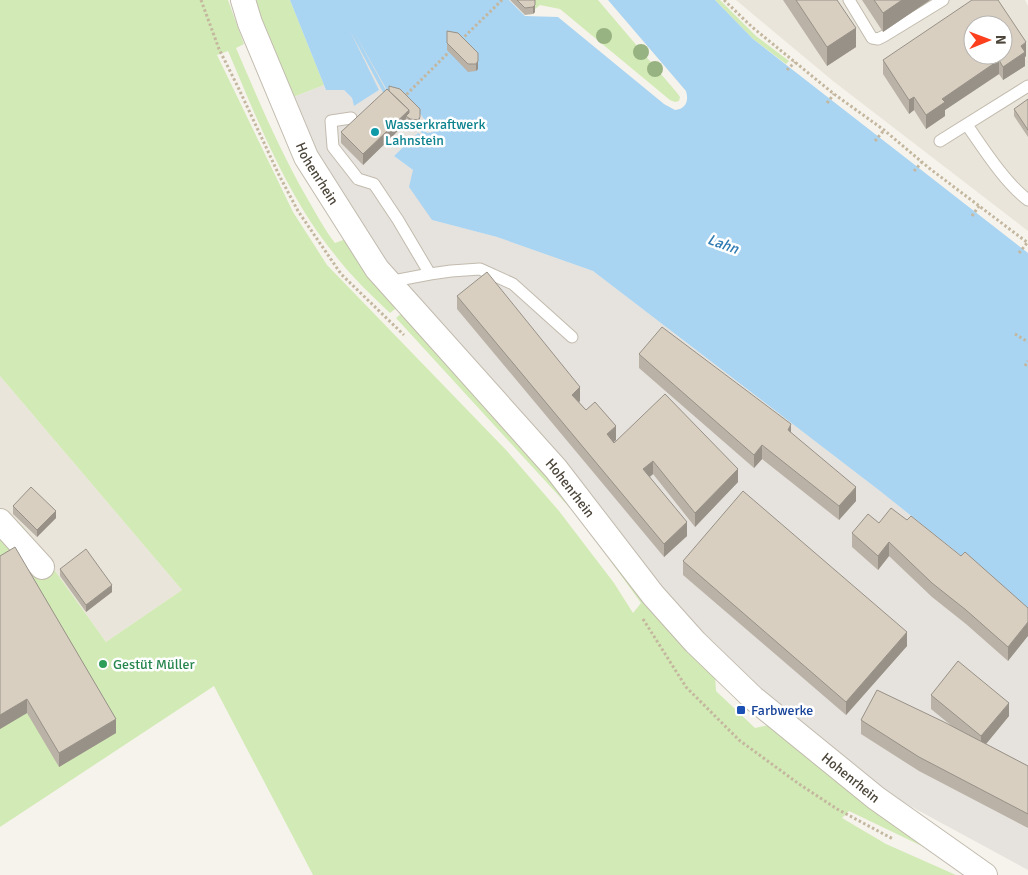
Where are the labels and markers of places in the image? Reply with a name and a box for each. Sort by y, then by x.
place label: Wasserkraftwerk Lahnstein [385,116,485,149]
marker: Wasserkraftwerk Lahnstein [369,126,381,138]
place label: Gestüt Müller [113,656,196,673]
marker: Gestüt Müller [97,658,109,670]
place label: Farbwerke [751,702,813,719]
marker: Farbwerke [735,704,747,716]

